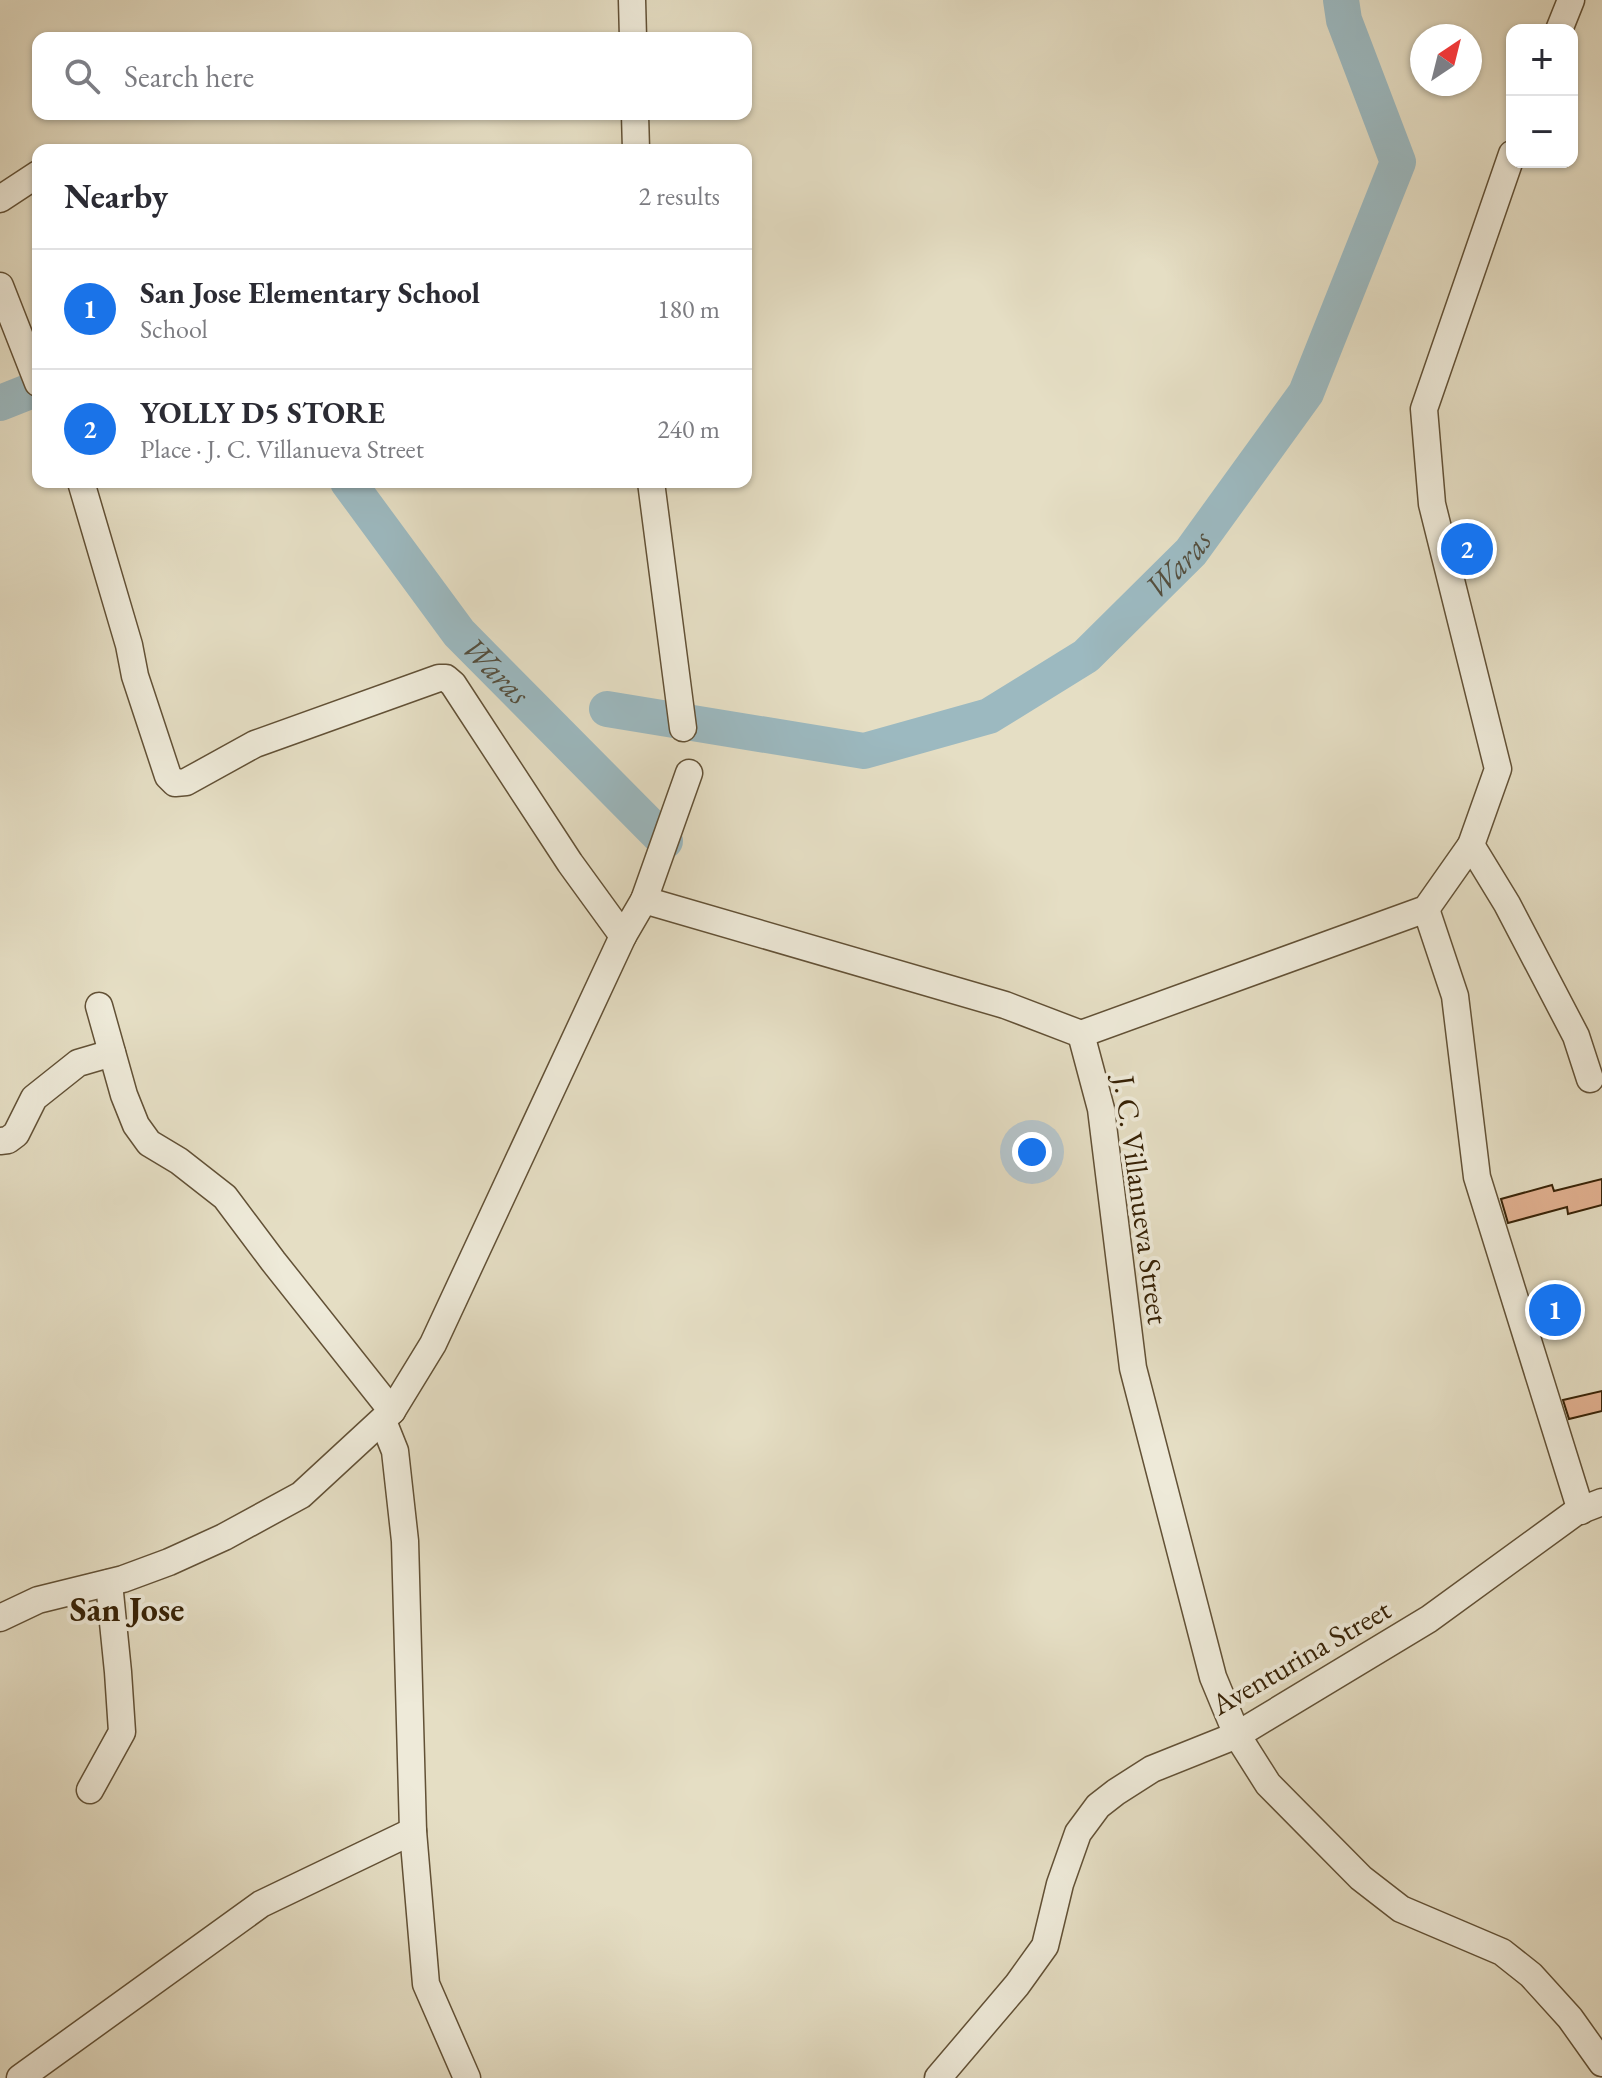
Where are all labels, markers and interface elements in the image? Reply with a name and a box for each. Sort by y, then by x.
north arrow [1410,24,1482,96]
map controls [1506,24,1578,168]
button: + [1506,24,1578,96]
search box [32,32,752,120]
icon: search [60,54,104,98]
text: Search here [124,57,254,96]
button: − [1506,96,1578,168]
text: Nearby [64,174,168,218]
text: 2 results [639,179,720,213]
text: San Jose Elementary School [140,273,480,312]
text: 1 [83,292,97,326]
text: 180 m [657,292,720,326]
text: School [140,312,208,346]
text: YOLLY D5 STORE [140,393,385,432]
text: 2 [83,412,97,446]
text: 240 m [657,412,720,446]
text: Place · J. C. Villanueva Street [140,432,424,466]
pin: 2 [1441,519,1493,579]
water label: Waras [1135,522,1221,608]
water label: Waras [453,627,539,714]
street label: J. C. Villanueva Street [1104,1070,1178,1327]
your location [1012,1132,1052,1172]
pin: 1 [1529,1280,1581,1340]
district label: San Jose [70,1587,184,1631]
street label: Aventurina Street [1203,1589,1398,1724]

